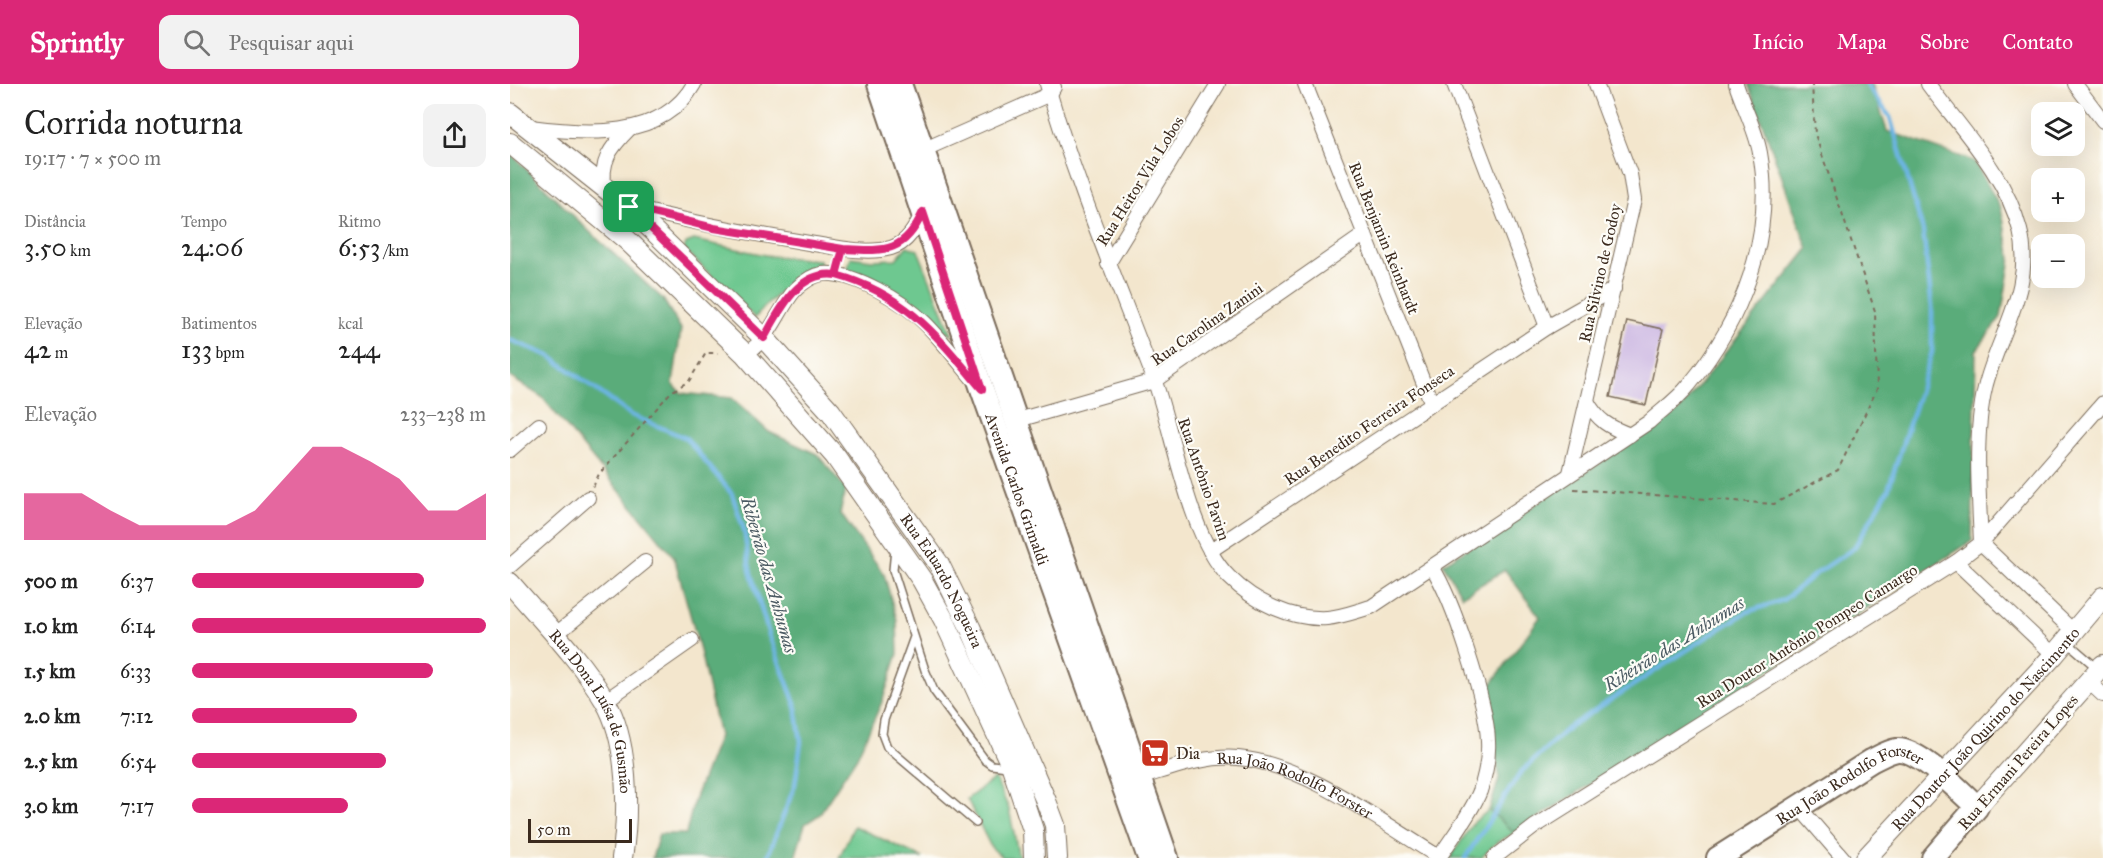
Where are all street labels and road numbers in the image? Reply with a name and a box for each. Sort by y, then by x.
street label: Rua Heitor Vila Lobos [1092,112,1188,249]
street label: Rua Benjamin Reinhardt [1345,159,1423,317]
street label: Rua Silvino de Godoy [1575,201,1625,344]
street label: Rua Carolina Zanini [1147,278,1267,370]
street label: Rua Benedito Ferreira Fonseca [1280,361,1458,489]
street label: Avenida Carlos Grimaldi [981,409,1054,568]
street label: Rua Antônio Pavim [1174,415,1234,543]
street label: Rua Eduardo Nogueira [897,510,987,651]
street label: Rua Doutor Antônio Pompeo Camargo [1693,560,1921,713]
street label: Rua Doutor João Quirino do Nascimento [1887,623,2083,834]
street label: Rua Dona Luísa de Gusmão [545,625,635,794]
street label: Rua Ermani Pereira Lopes [1954,690,2082,834]
street label: Rua João Rodolfo Forster [1772,740,1928,828]
street label: Rua João Rodolfo Forster [1216,748,1377,822]

